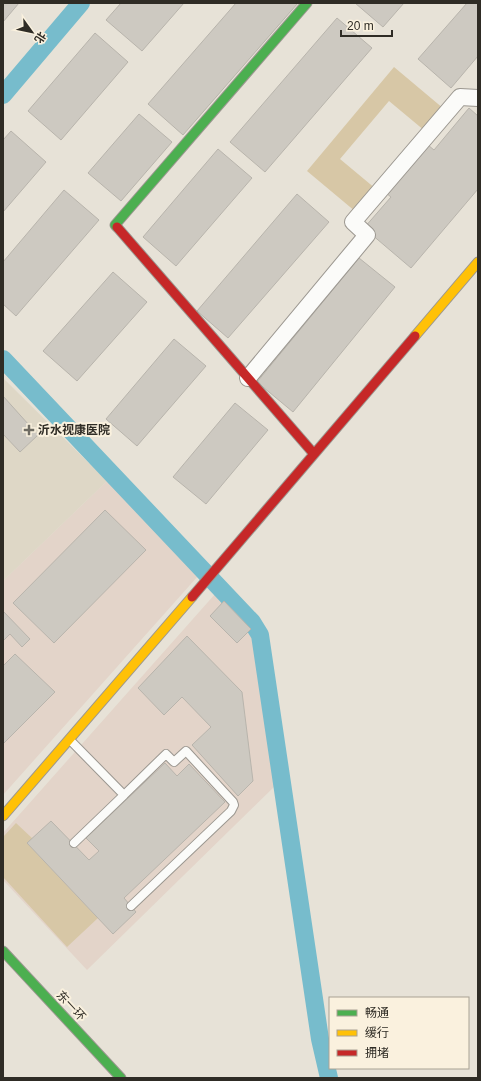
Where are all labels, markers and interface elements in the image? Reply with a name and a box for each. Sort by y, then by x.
north arrow [12,12,52,52]
scale bar [341,12,392,38]
text: 20 m [347,19,374,33]
text: 北 [32,30,48,45]
place label: 沂水视康医院 [38,423,110,437]
marker: 沂水视康医院 [23,424,35,436]
street label: 东一环 [54,988,88,1024]
legend [329,997,469,1069]
text: 畅通 [365,1006,389,1020]
text: 缓行 [365,1026,389,1040]
text: 拥堵 [365,1046,389,1060]

